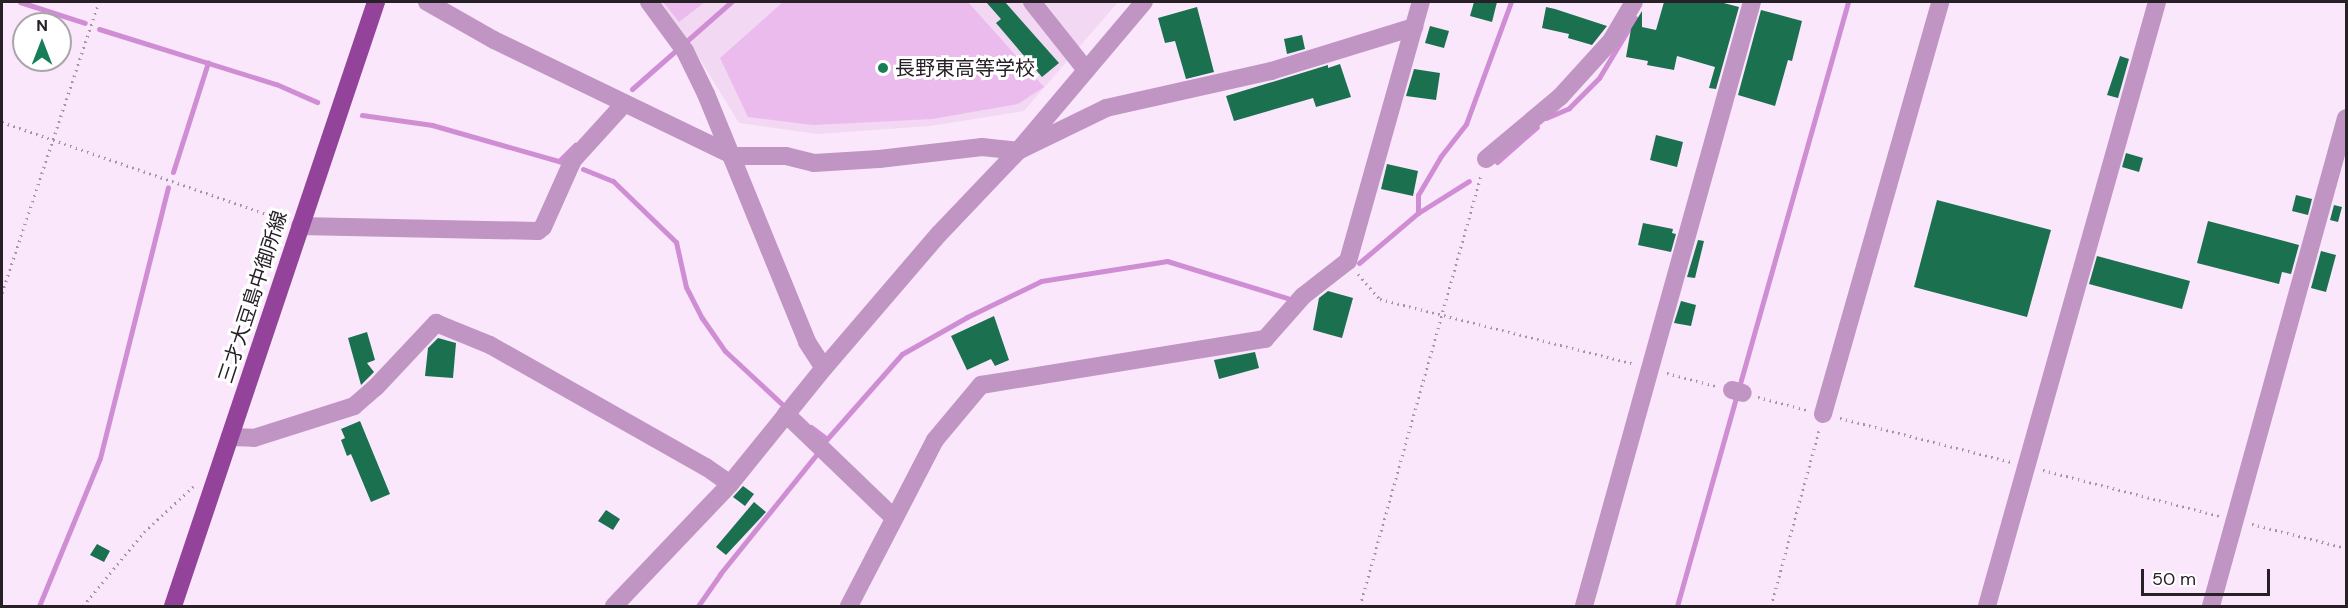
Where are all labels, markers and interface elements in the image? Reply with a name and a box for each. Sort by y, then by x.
north arrow [12,12,72,72]
text: N [36,15,48,36]
place label: 長野東高等学校 [895,56,1035,80]
marker: 長野東高等学校 [876,61,890,75]
street label: 三才大豆島中御所線 [214,208,292,386]
scale bar [2144,557,2273,595]
text: 50 m [2152,567,2196,591]

